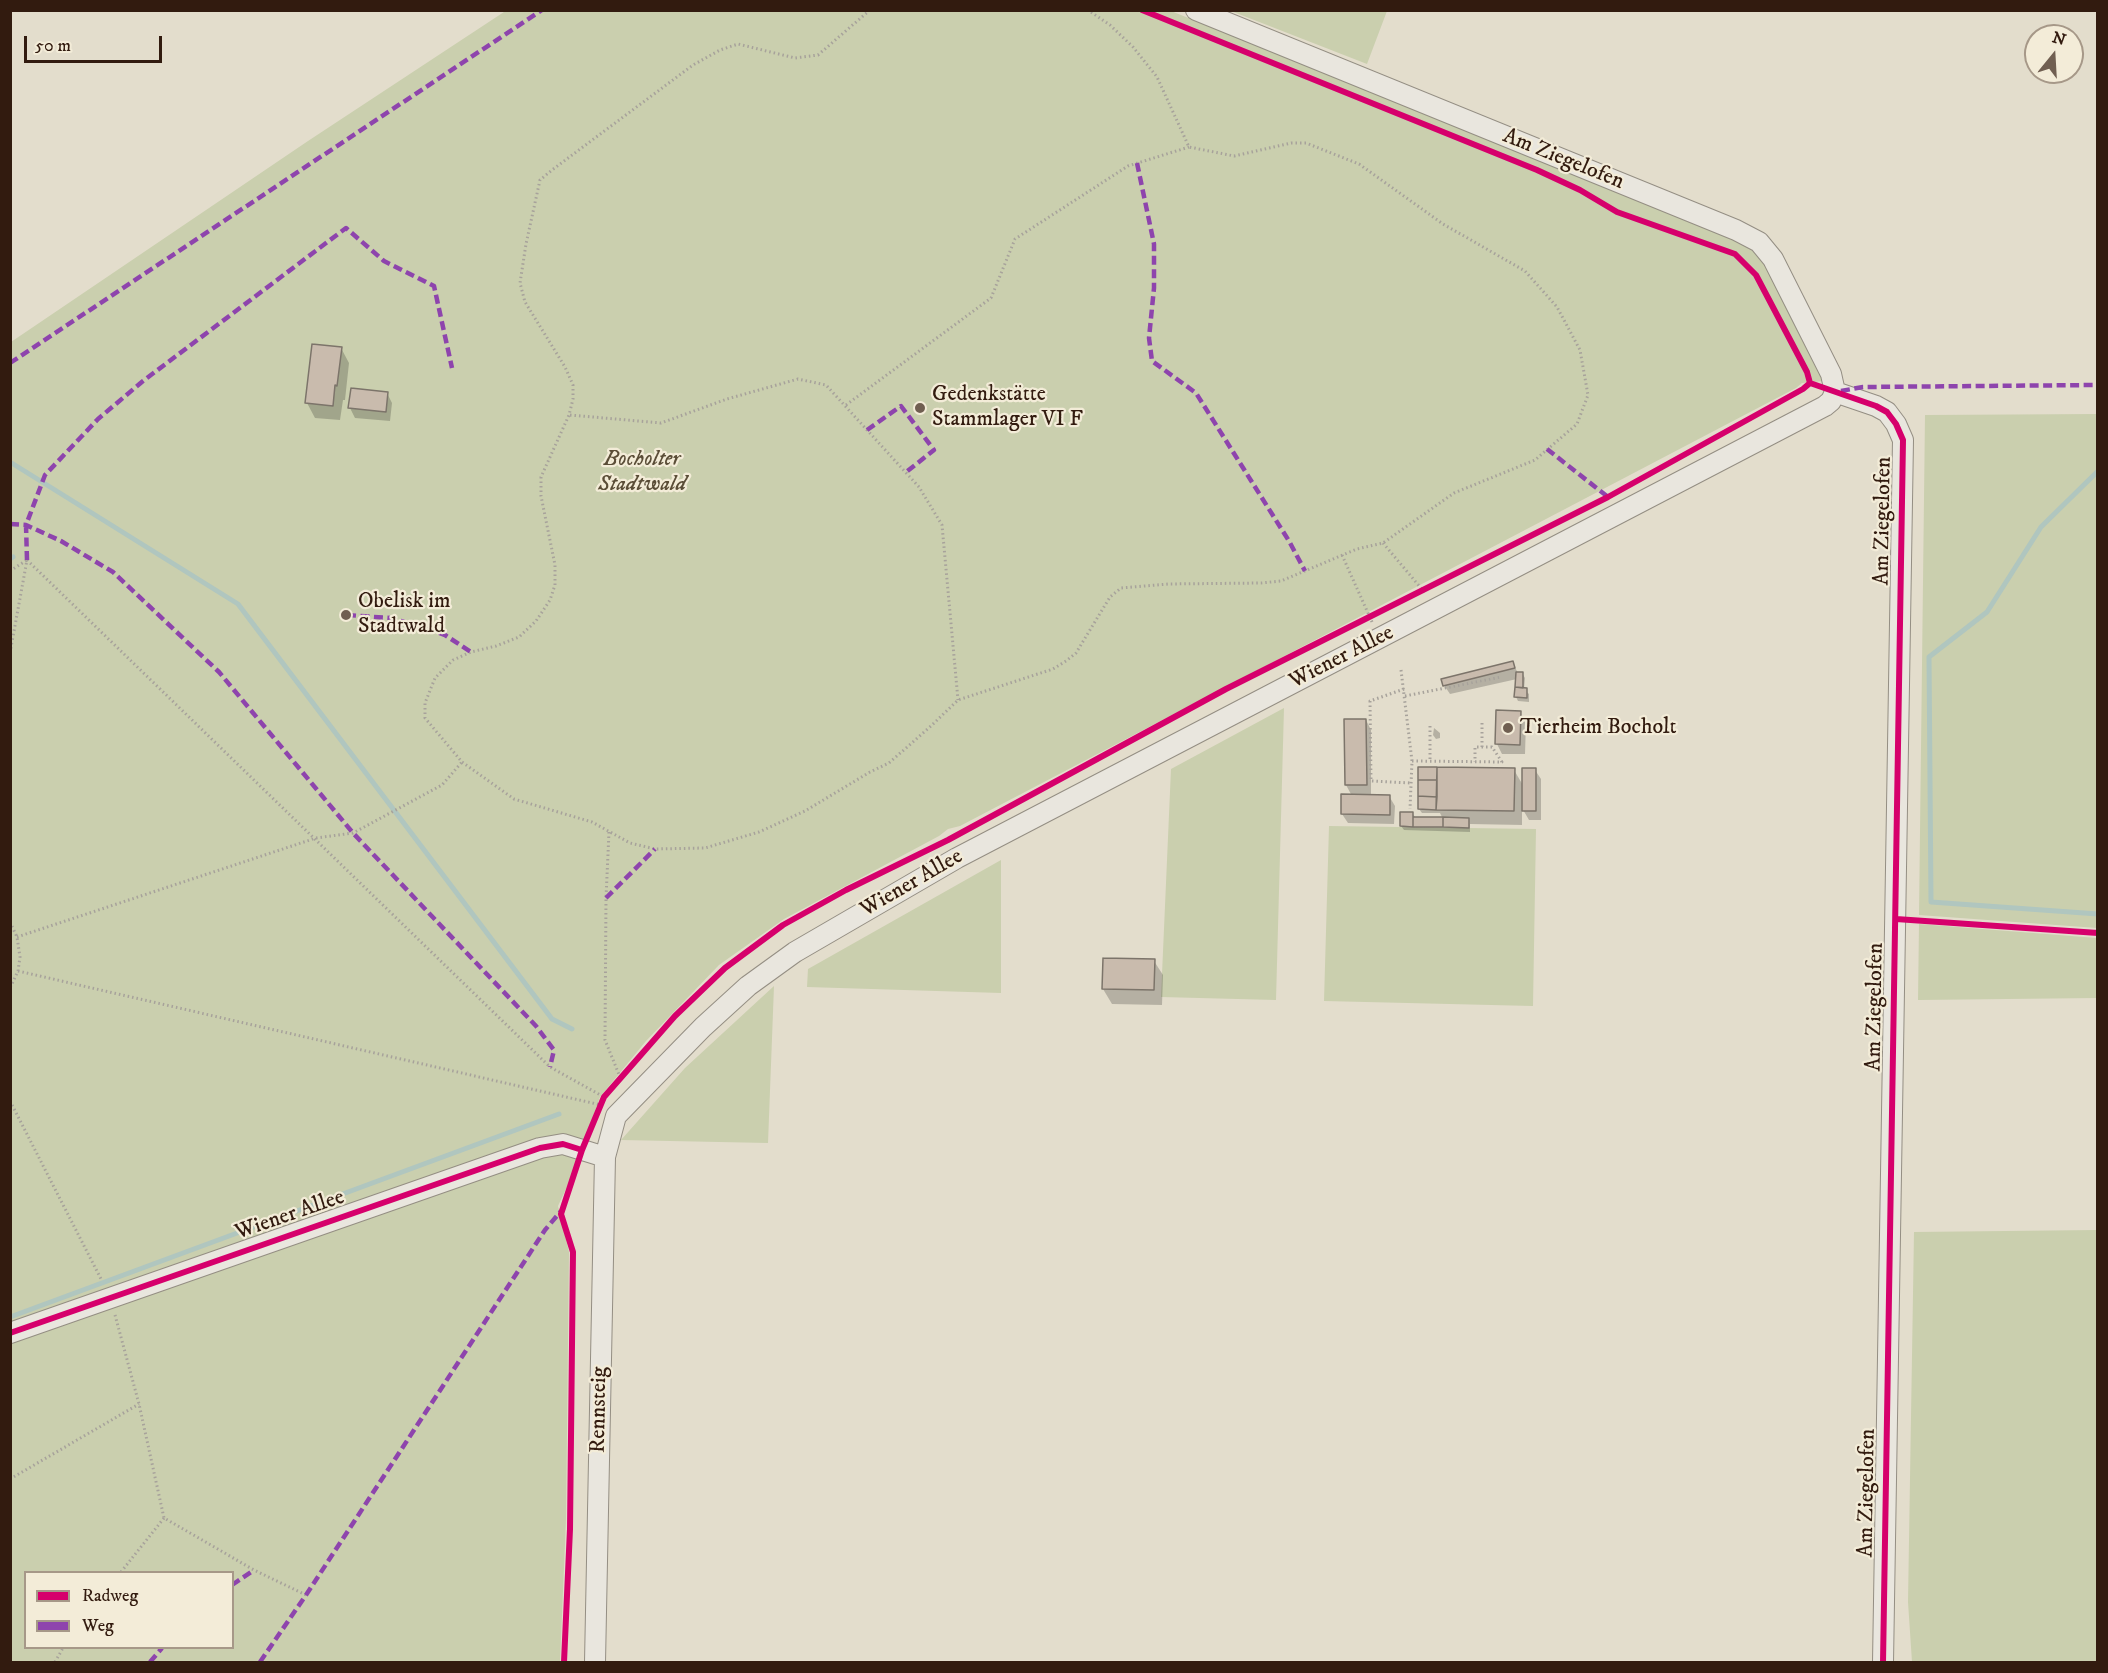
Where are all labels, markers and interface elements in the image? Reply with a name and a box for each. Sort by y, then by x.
scale bar [27,24,165,62]
north arrow [2024,24,2084,84]
text: N [2050,27,2068,50]
text: 50 m [35,35,71,57]
street label: Am Ziegelofen [1498,124,1628,196]
place label: Gedenkstätte Stammlager VI F [932,382,1083,434]
marker: Gedenkstätte Stammlager VI F [913,401,927,415]
park label: Bocholter Stadtwald [598,447,686,499]
street label: Am Ziegelofen [1870,456,1898,586]
place label: Obelisk im Stadtwald [358,589,450,640]
marker: Obelisk im Stadtwald [339,608,353,622]
street label: Wiener Allee [1285,620,1399,696]
place label: Tierheim Bocholt [1520,715,1677,741]
marker: Tierheim Bocholt [1501,721,1515,735]
street label: Wiener Allee [856,844,968,924]
street label: Am Ziegelofen [1862,942,1890,1072]
street label: Wiener Allee [232,1185,348,1247]
street label: Rennsteig [586,1367,614,1453]
street label: Am Ziegelofen [1854,1428,1882,1558]
legend [24,1571,234,1649]
text: Radweg [82,1585,138,1607]
text: Weg [82,1615,114,1637]

